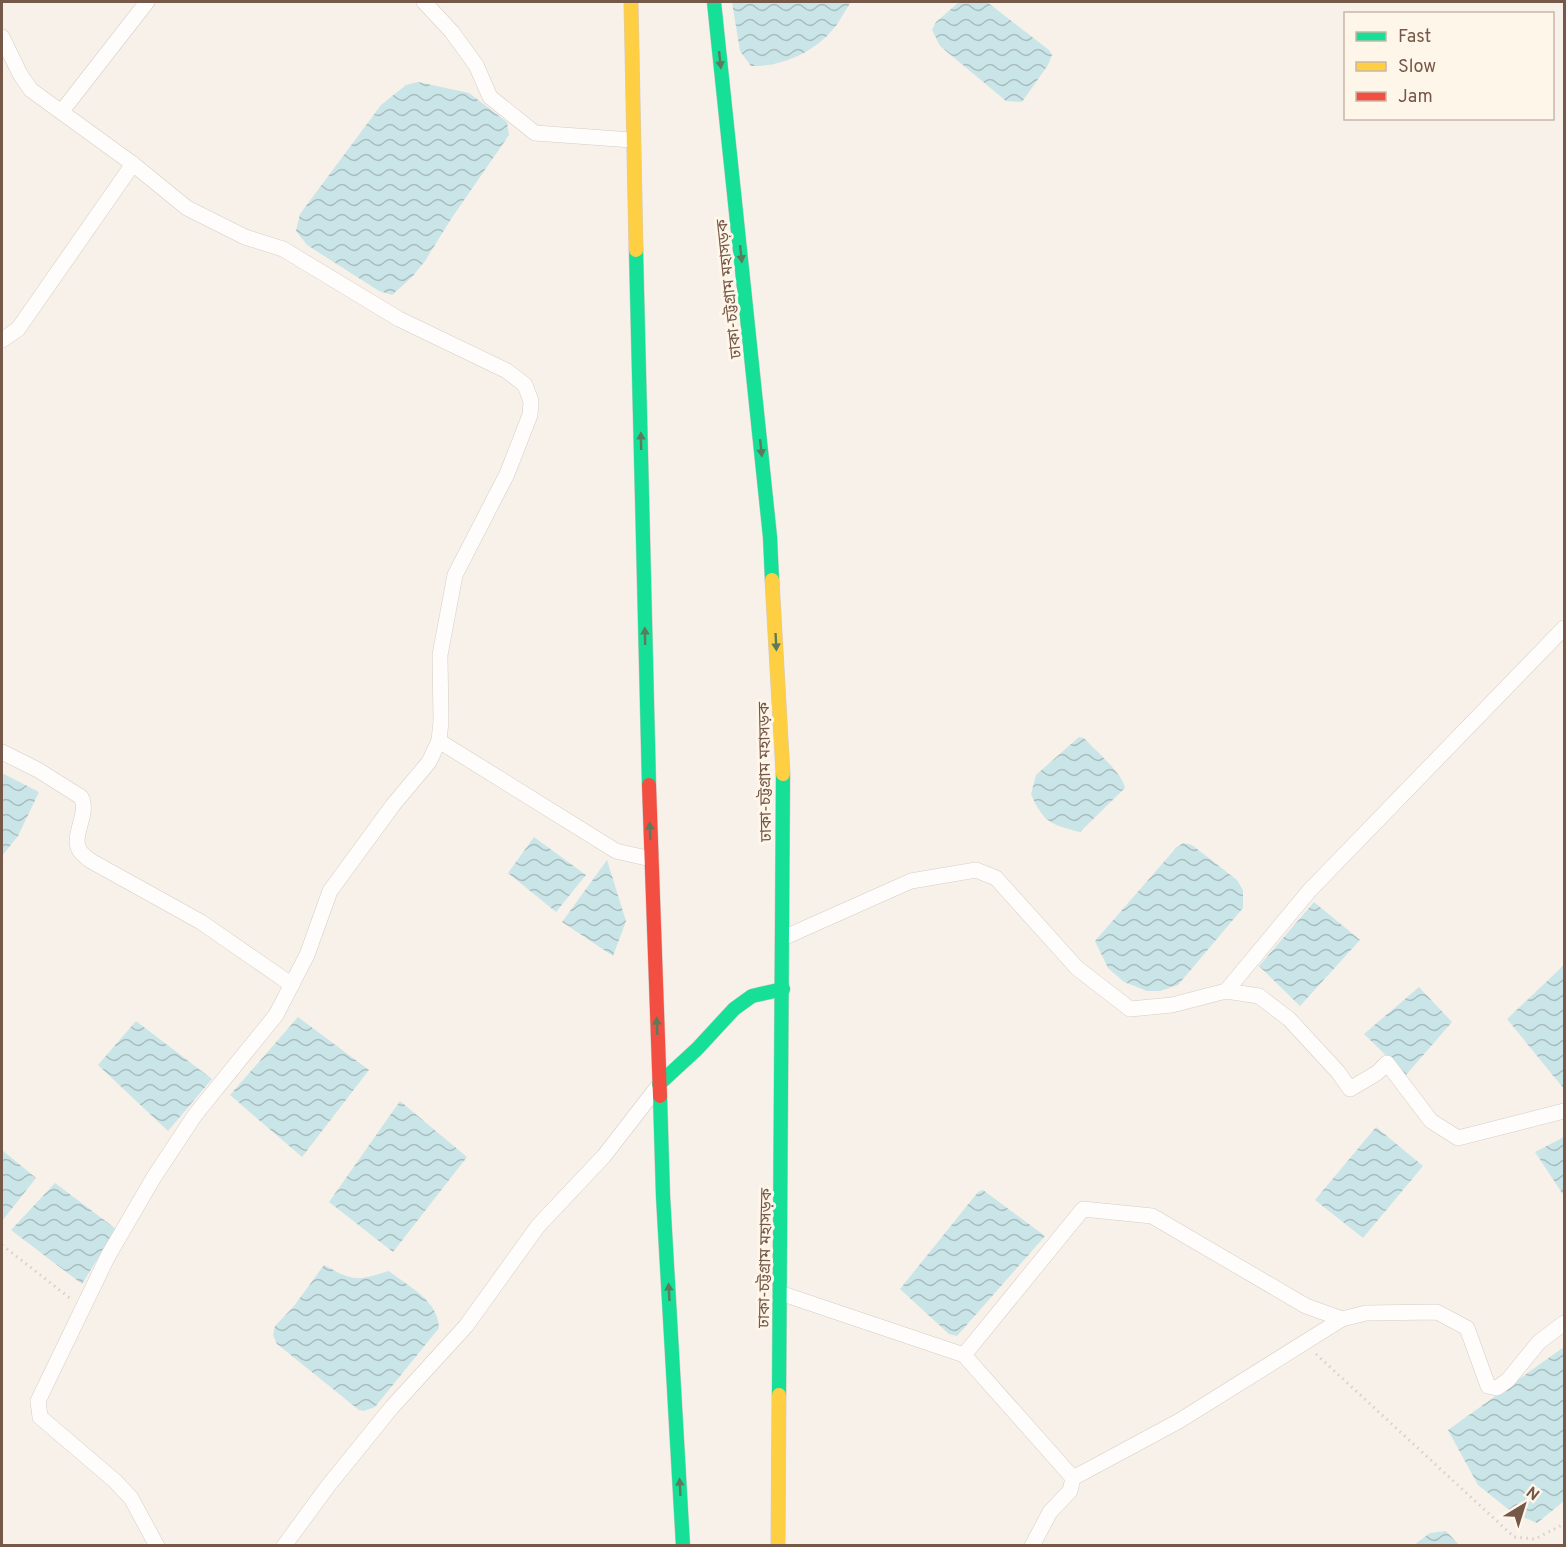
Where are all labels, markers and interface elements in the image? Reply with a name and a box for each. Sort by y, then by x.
legend [1344,12,1554,120]
text: Fast [1398,26,1431,49]
one-way arrow [716,50,725,69]
text: Slow [1398,56,1436,79]
text: Jam [1398,86,1433,109]
street label: ঢাকা-চট্টগ্রাম মহাসড়ক [712,217,747,361]
one-way arrow [736,244,746,263]
one-way arrow [636,432,646,451]
one-way arrow [756,438,766,457]
one-way arrow [640,627,649,646]
one-way arrow [771,632,781,651]
street label: ঢাকা-চট্টগ্রাম মহাসড়ক [754,701,777,843]
one-way arrow [646,821,655,840]
one-way arrow [653,1016,662,1035]
street label: ঢাকা-চট্টগ্রাম মহাসড়ক [754,1187,777,1329]
one-way arrow [664,1283,673,1302]
north arrow [1494,1475,1554,1535]
one-way arrow [675,1478,685,1497]
text: N [1521,1483,1543,1506]

